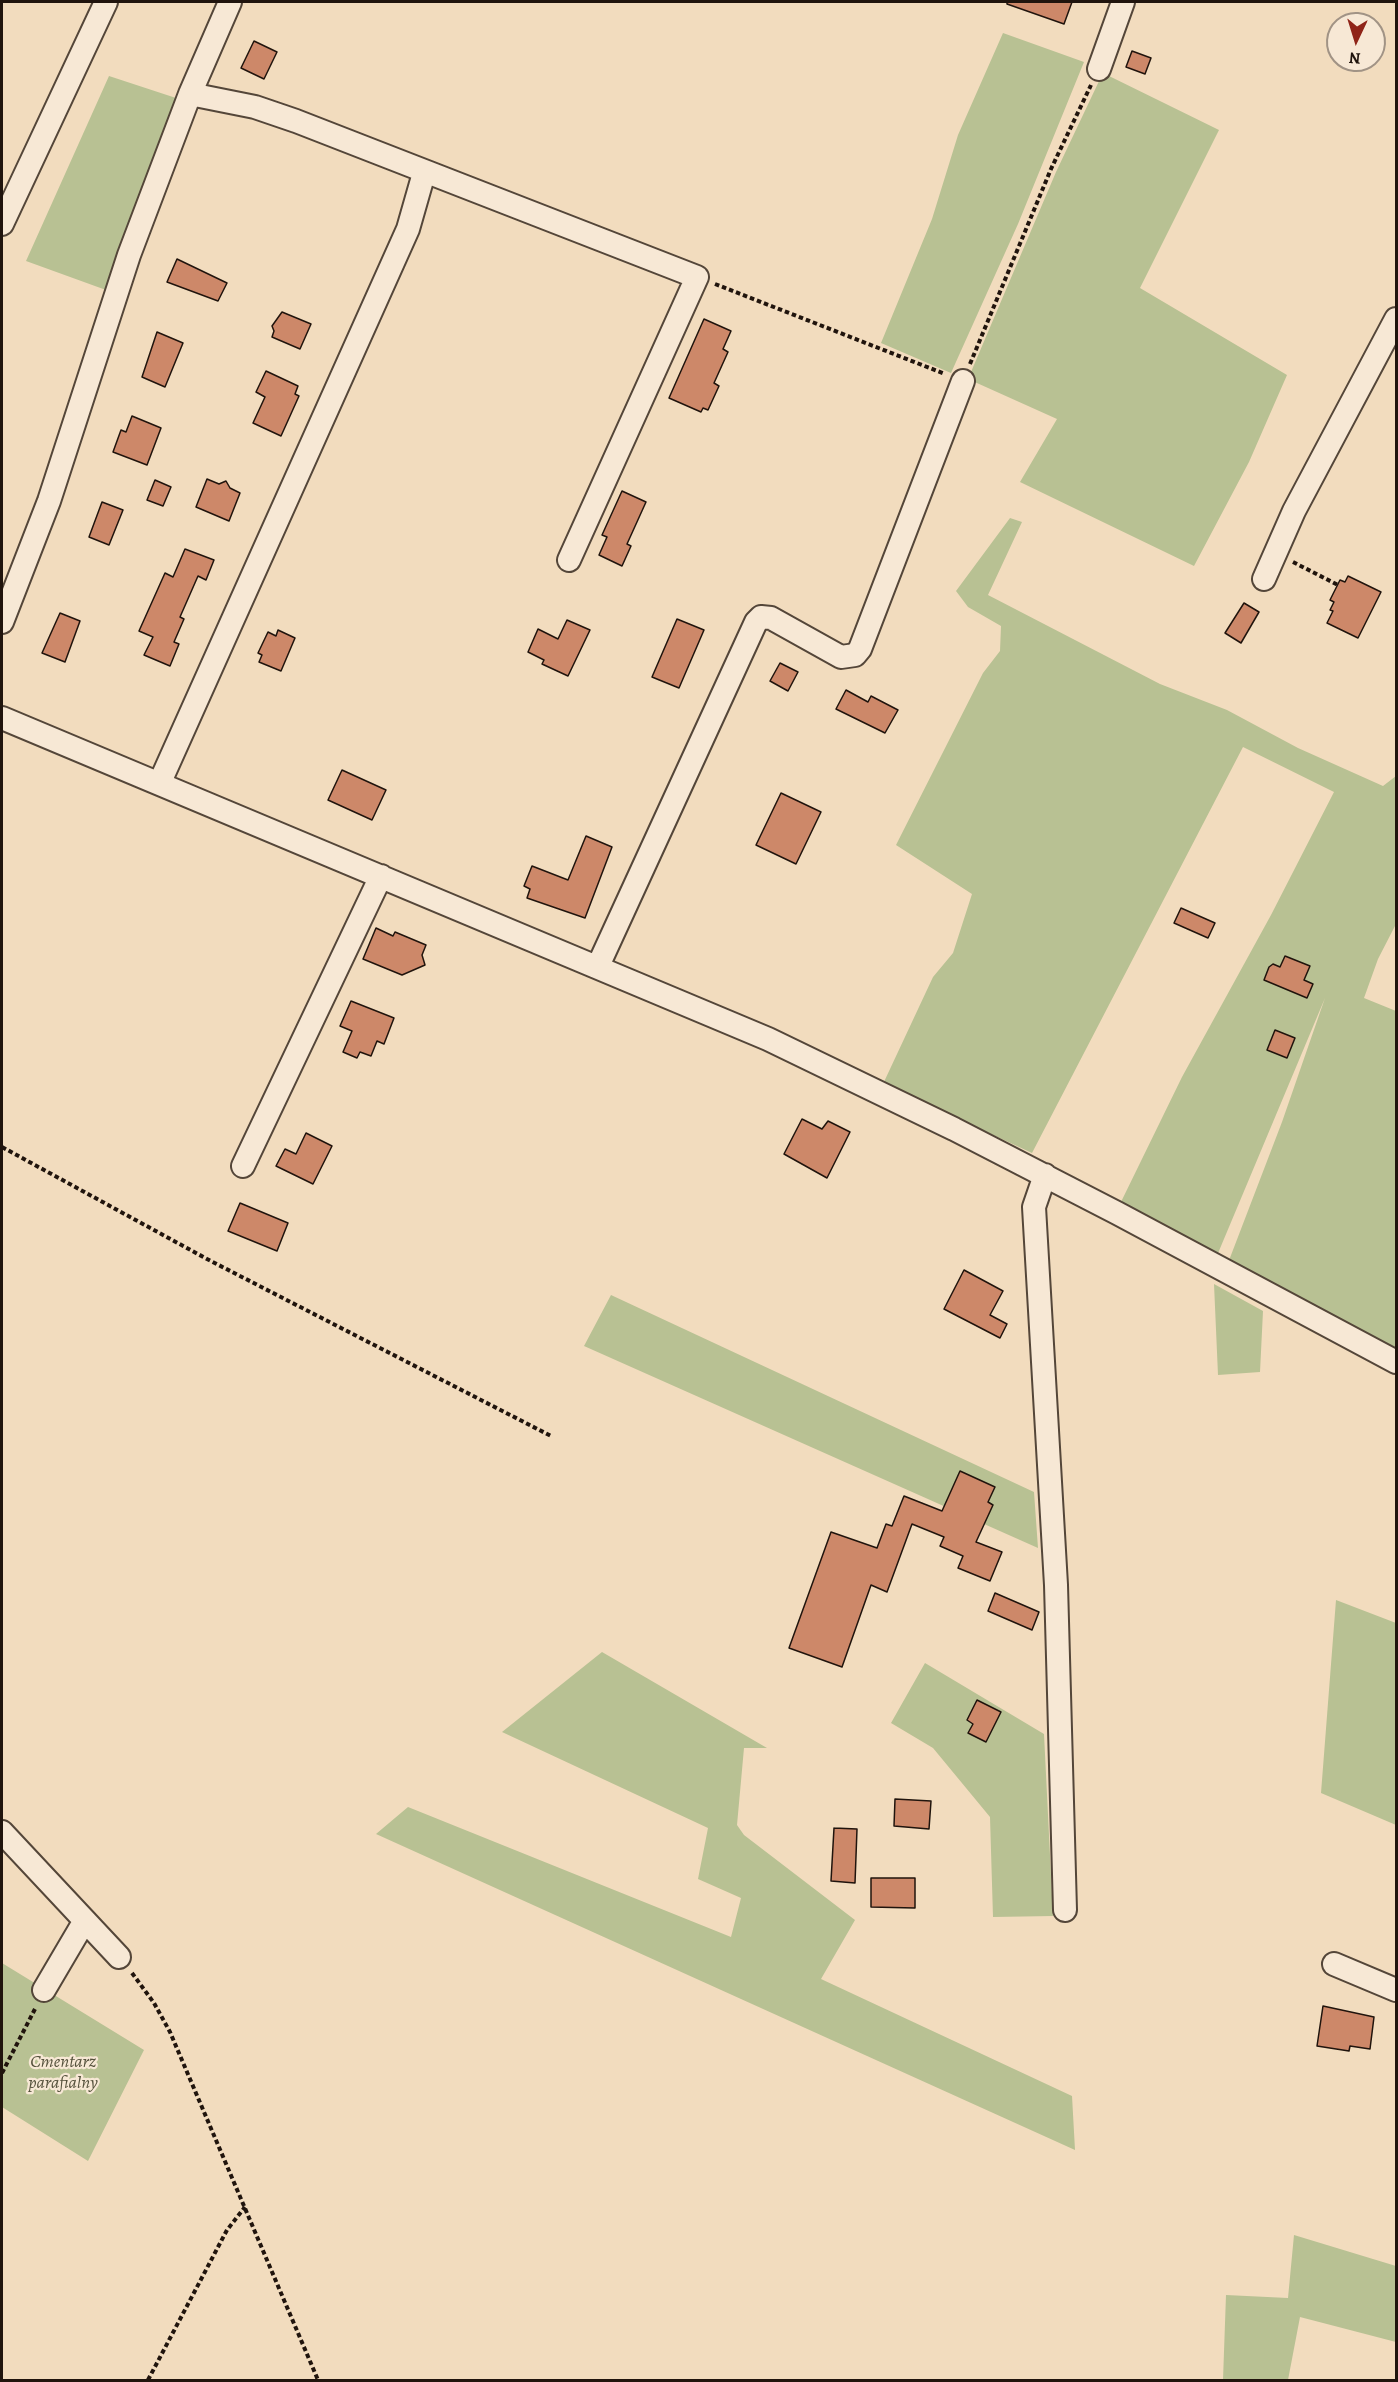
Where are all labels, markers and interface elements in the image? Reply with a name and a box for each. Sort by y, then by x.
north arrow [1326,12,1386,72]
text: N [1348,47,1361,69]
park label: Cmentarz parafialny [28,2052,98,2094]

